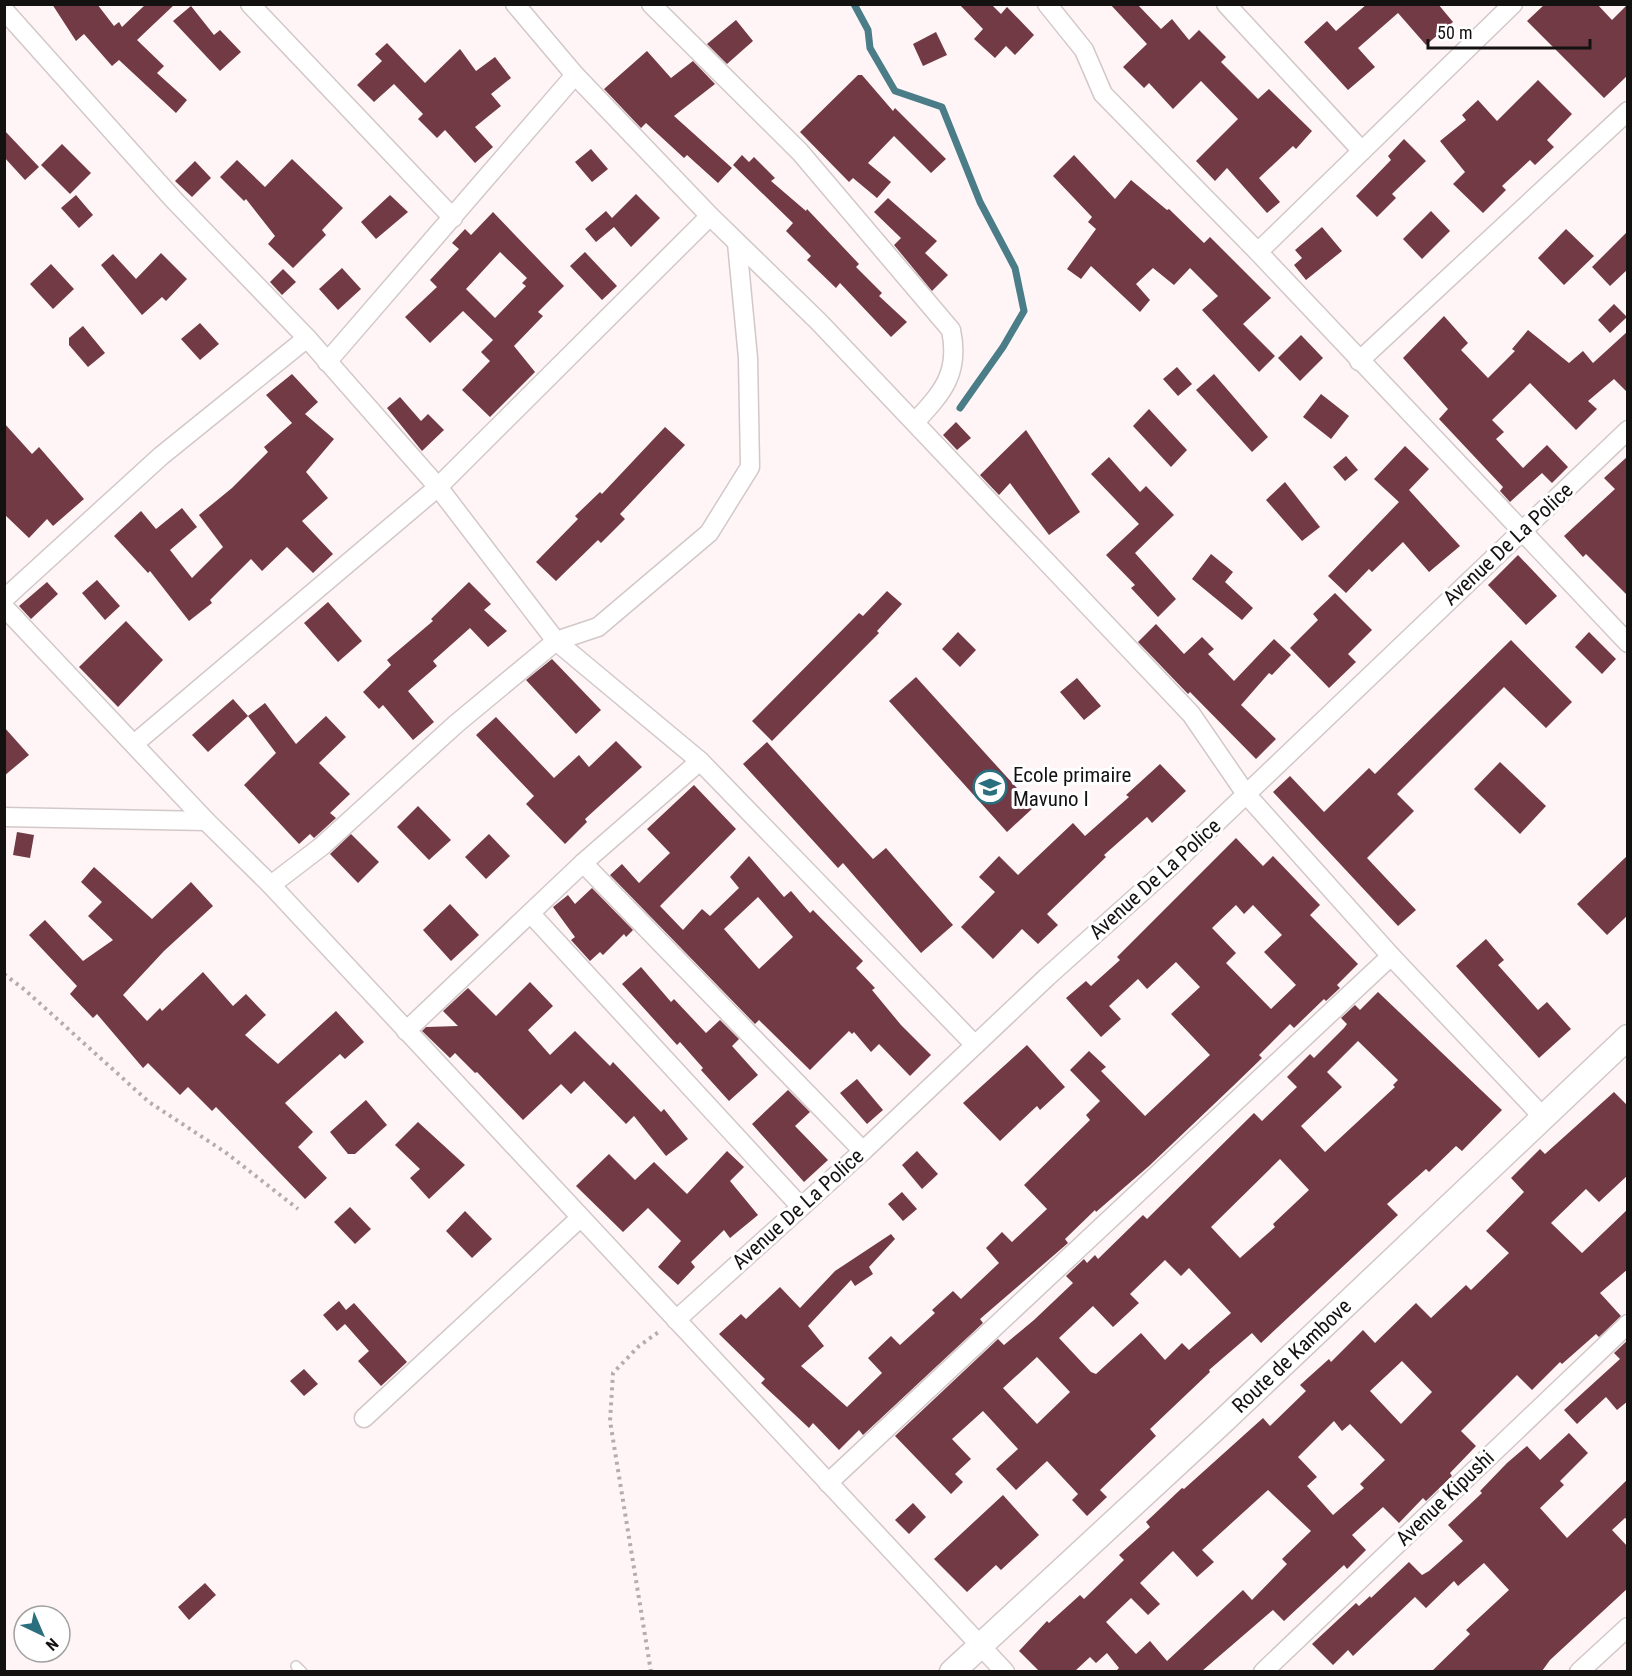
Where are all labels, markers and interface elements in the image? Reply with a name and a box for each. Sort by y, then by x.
scale bar [1428,12,1590,50]
text: 50 m [1437,22,1472,43]
street label: Avenue De La Police [1438,478,1578,610]
place label: Ecole primaire Mavuno I [1013,763,1131,811]
school or university icon: Ecole primaire Mavuno I [972,769,1008,805]
street label: Avenue De La Police [1085,814,1226,944]
street label: Avenue De La Police [728,1144,869,1274]
street label: Route de Kambove [1227,1294,1356,1418]
street label: Avenue Kipushi [1391,1445,1499,1551]
north arrow [12,1604,72,1664]
text: N [42,1634,62,1655]

